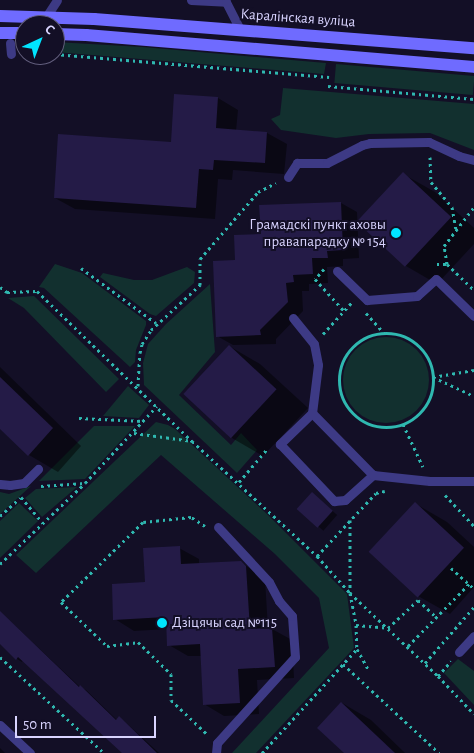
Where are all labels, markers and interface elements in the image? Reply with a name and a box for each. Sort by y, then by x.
street label: Каралінская вуліца [240,5,356,31]
north arrow [15,15,65,65]
text: С [42,22,57,38]
place label: Грамадскі пункт аховы правапарадку № 154 [249,215,386,250]
marker: Грамадскі пункт аховы правапарадку № 154 [390,227,402,239]
place label: Дзіцячы сад №115 [172,614,277,632]
marker: Дзіцячы сад №115 [156,617,168,629]
scale bar [18,706,159,738]
text: 50 m [23,717,52,732]

